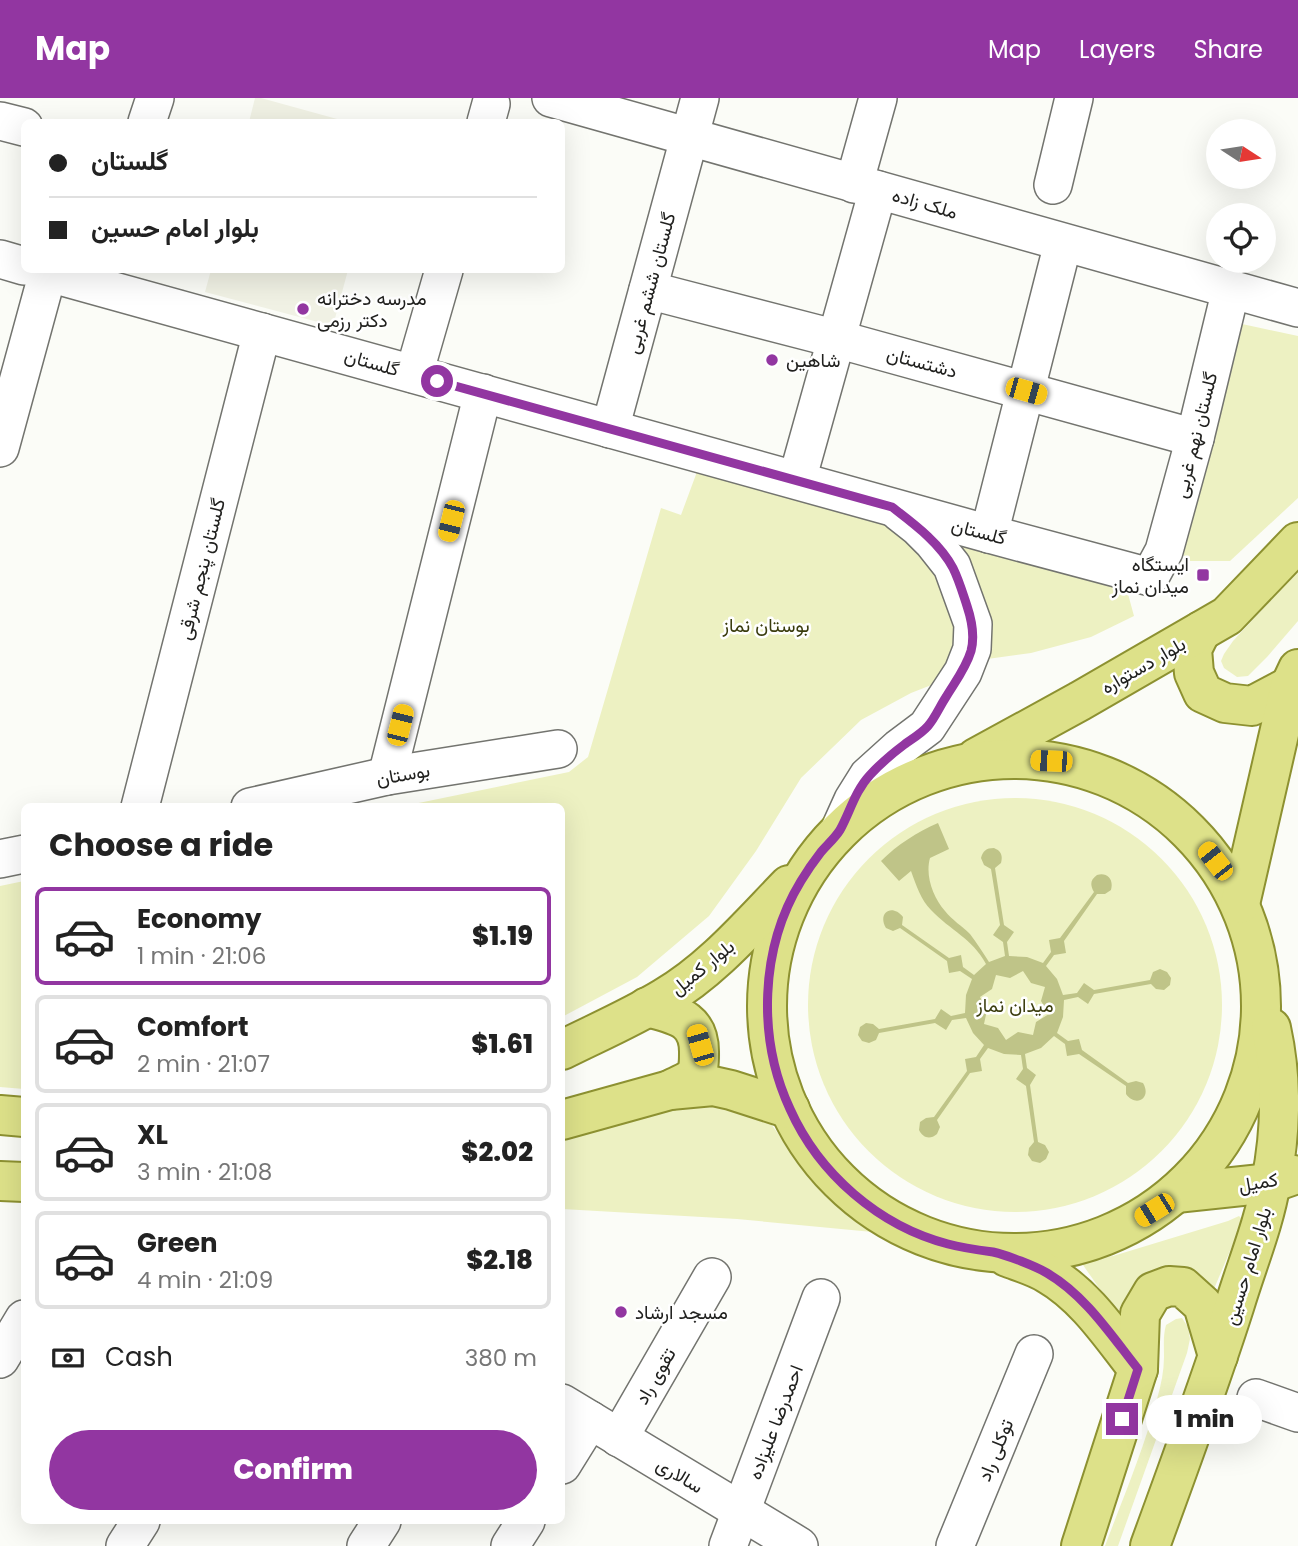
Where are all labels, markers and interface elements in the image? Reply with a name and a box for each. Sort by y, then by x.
text: Map [35,25,110,72]
text: Map [988,33,1041,66]
text: Layers [1079,33,1155,66]
text: Share [1193,33,1263,66]
north arrow [1206,119,1276,189]
map controls [1206,119,1276,273]
text: گلستان [91,143,168,179]
street label: ملک زاده [889,181,961,226]
button: locate [1206,203,1276,273]
street label: گلستان ششم غربی [619,209,682,357]
text: بلوار امام حسین [91,210,259,246]
place label: مدرسه دخترانه دکتر رزمی [317,285,427,334]
marker: مدرسه دخترانه دکتر رزمی [295,301,311,317]
street label: دشتستان [884,340,960,385]
street label: گلستان [341,342,402,383]
place label: شاهین [786,347,840,374]
marker: شاهین [764,352,780,368]
route start [421,365,453,397]
street label: گلستان نهم غربی [1167,369,1224,501]
car [1003,375,1050,407]
street label: گلستان پنجم شرقی [171,495,232,643]
car [436,498,467,544]
street label: گلستان [949,511,1009,552]
place label: ایستگاه میدان نماز [1111,551,1189,600]
marker: ایستگاه میدان نماز [1195,567,1211,583]
park label: بوستان نماز [721,612,810,639]
street label: بلوار دستواره [1096,630,1191,701]
car [385,702,416,748]
car [1030,750,1073,772]
street label: بوستان [374,756,432,792]
text: Choose a ride [49,822,273,867]
car [1194,838,1237,884]
text: Economy [137,901,261,937]
icon: car [53,905,116,968]
text: $1.19 [472,918,533,954]
street label: بلوار کمیل [664,933,740,1002]
text: 1 min · 21:06 [137,940,266,972]
park label: میدان نماز [975,992,1054,1019]
text: Comfort [137,1009,249,1045]
icon: car [53,1013,116,1076]
car [685,1022,716,1068]
text: $1.61 [471,1026,533,1062]
text: 2 min · 21:07 [137,1048,270,1080]
text: XL [137,1117,168,1153]
icon: car [53,1121,116,1184]
text: $2.02 [461,1134,533,1170]
text: 3 min · 21:08 [137,1156,272,1188]
street label: کمیل [1236,1166,1280,1199]
car [1131,1190,1178,1230]
street label: بلوار امام حسین [1217,1204,1278,1328]
text: Green [137,1225,218,1261]
icon: car [53,1229,116,1292]
text: $2.18 [466,1242,533,1278]
text: 4 min · 21:09 [137,1264,273,1296]
place label: مسجد ارشاد [635,1299,728,1326]
marker: مسجد ارشاد [613,1304,629,1320]
icon: cash [49,1339,87,1377]
text: Cash [105,1339,173,1375]
text: 380 m [465,1342,537,1374]
street label: تقوی راد [628,1343,682,1410]
street label: احمدرضا علیزاده [741,1361,810,1483]
callout: 1 min [1146,1394,1262,1444]
route end [1106,1403,1138,1435]
text: 1 min [1174,1403,1234,1435]
street label: توکلی راد [971,1415,1020,1485]
button: Confirm [49,1430,537,1510]
street label: سالاری [651,1451,708,1500]

